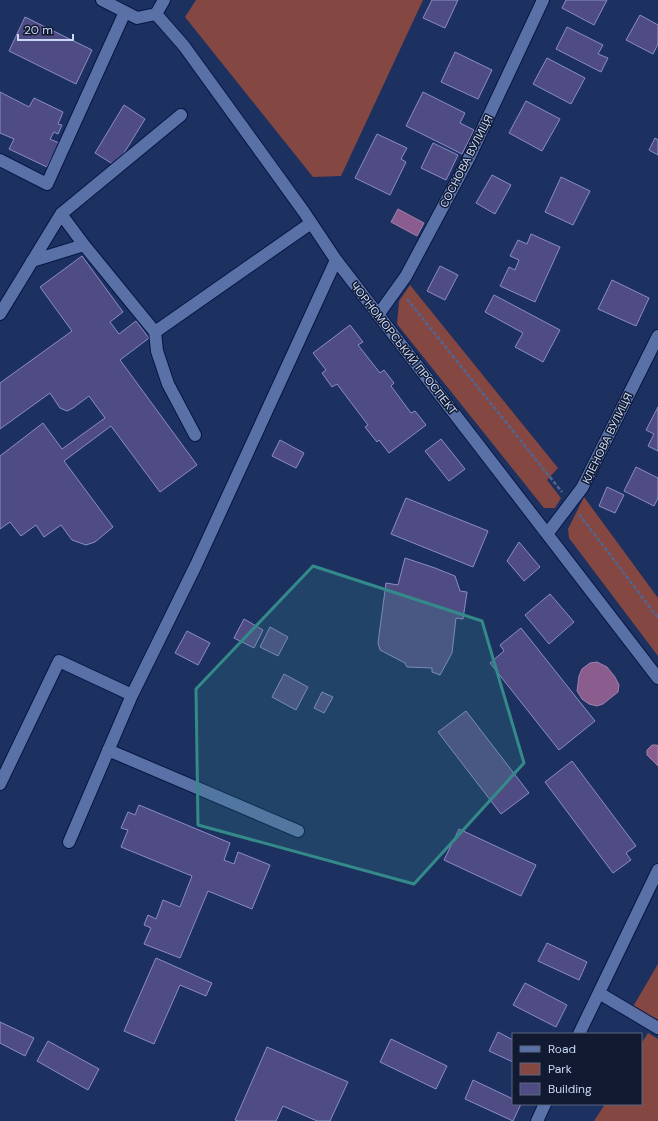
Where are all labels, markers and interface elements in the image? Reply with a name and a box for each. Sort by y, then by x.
scale bar [18,16,73,42]
text: 20 m [24,22,53,38]
street label: СОСНОВА ВУЛИЦЯ [436,112,496,210]
street label: ЧОРНОМОРСЬКИЙ ПРОСПЕКТ [348,279,460,417]
street label: КЛЕНОВА ВУЛИЦЯ [579,390,635,486]
legend [512,1033,642,1105]
text: Road [548,1041,576,1057]
text: Park [548,1061,572,1077]
text: Building [548,1081,592,1097]

